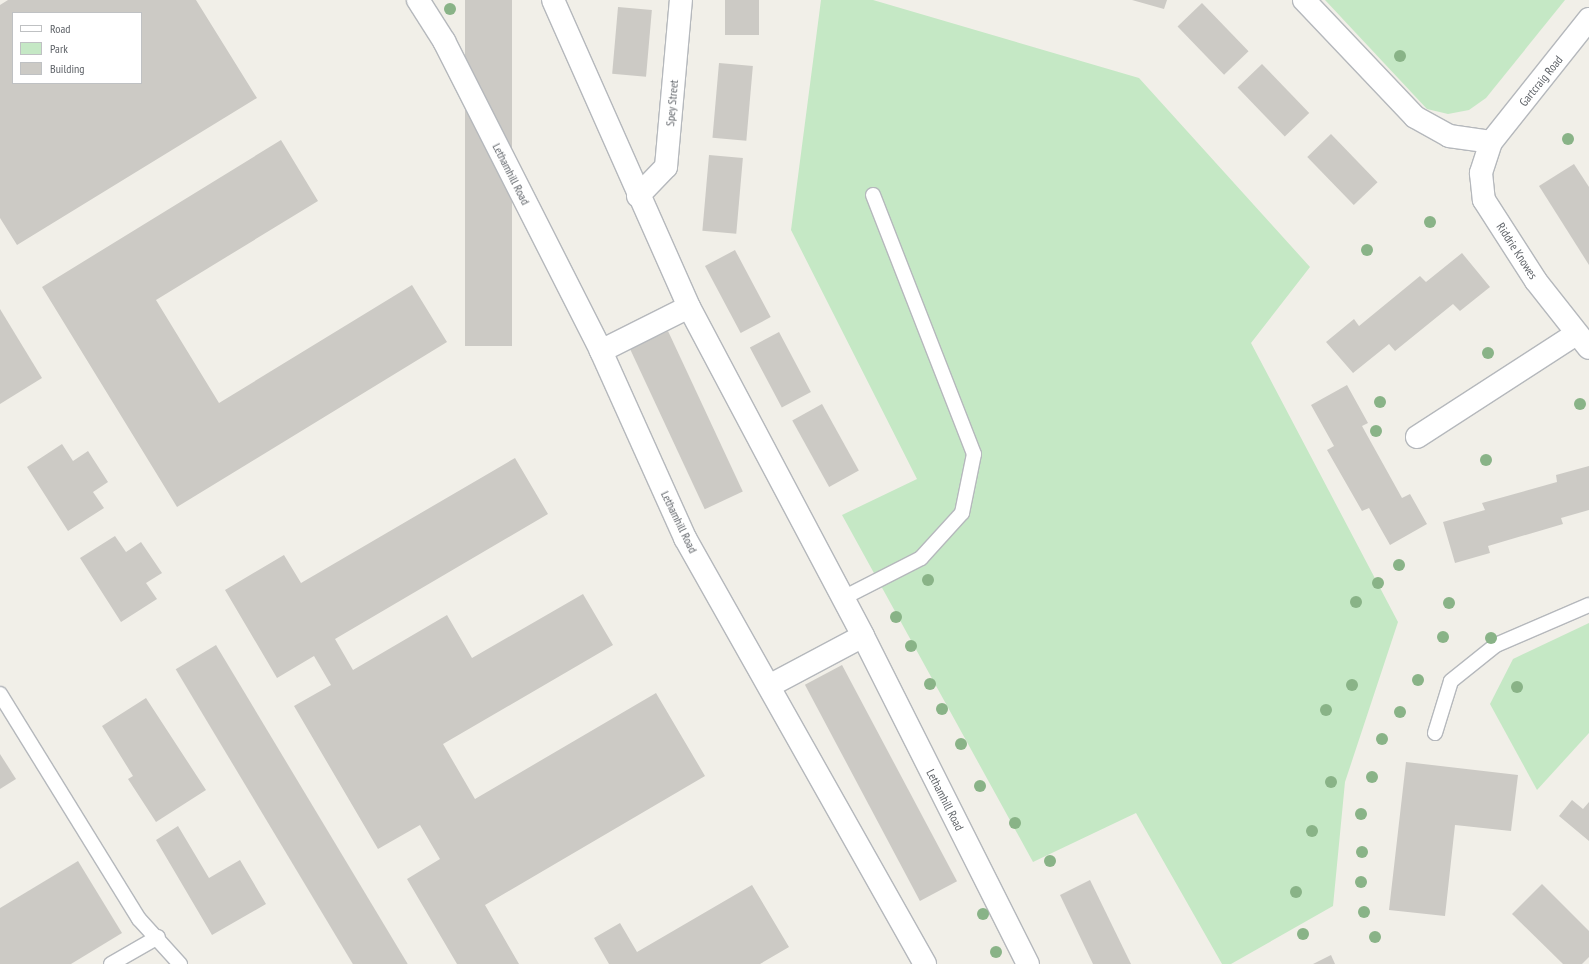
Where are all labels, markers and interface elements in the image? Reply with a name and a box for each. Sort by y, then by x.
legend [12,12,142,84]
text: Road [50,21,70,36]
text: Park [50,41,68,56]
street label: Gartcraig Road [1516,53,1566,109]
text: Building [50,61,85,76]
street label: Spey Street [663,79,681,127]
street label: Lethamhill Road [489,141,533,207]
street label: Riddrie Knowes [1493,220,1541,282]
street label: Lethamhill Road [658,489,700,555]
street label: Lethamhill Road [923,767,967,833]

